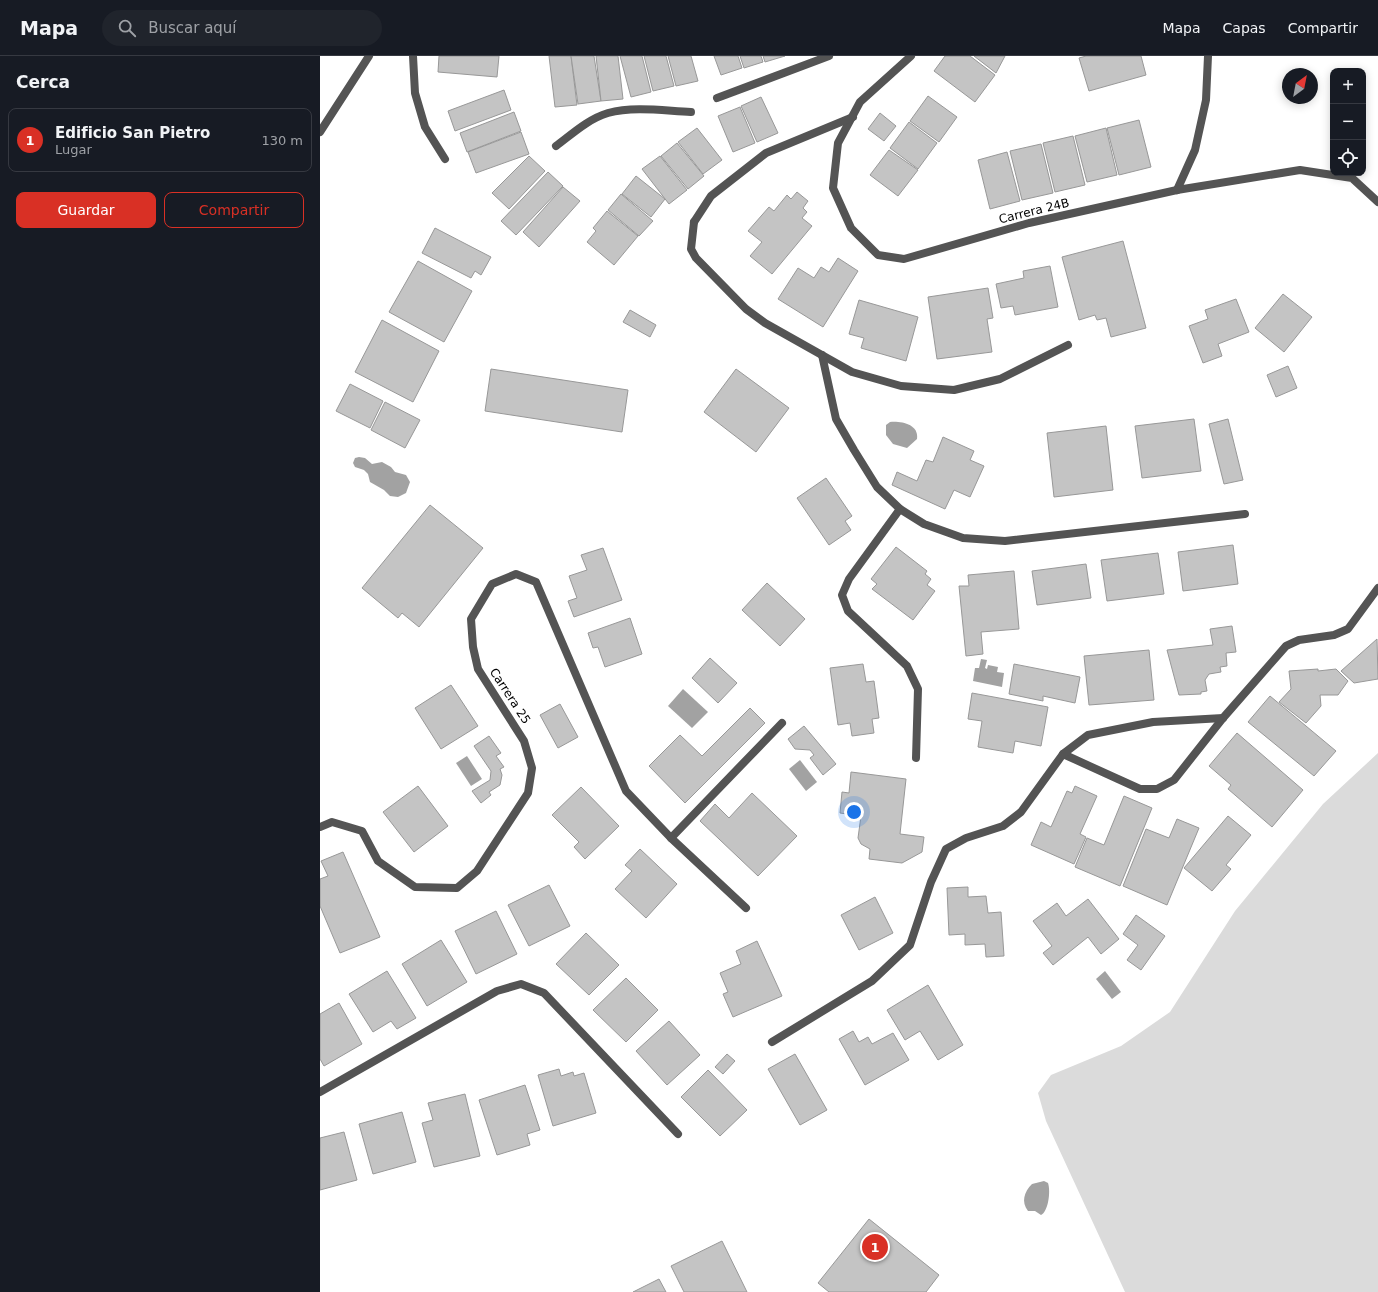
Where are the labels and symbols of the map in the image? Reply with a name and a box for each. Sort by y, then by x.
north arrow [1282,68,1318,104]
street label: Carrera 24B [997,195,1071,227]
street label: Carrera 25 [487,665,533,727]
your location [844,802,864,822]
pin: 1 [862,1232,888,1262]

